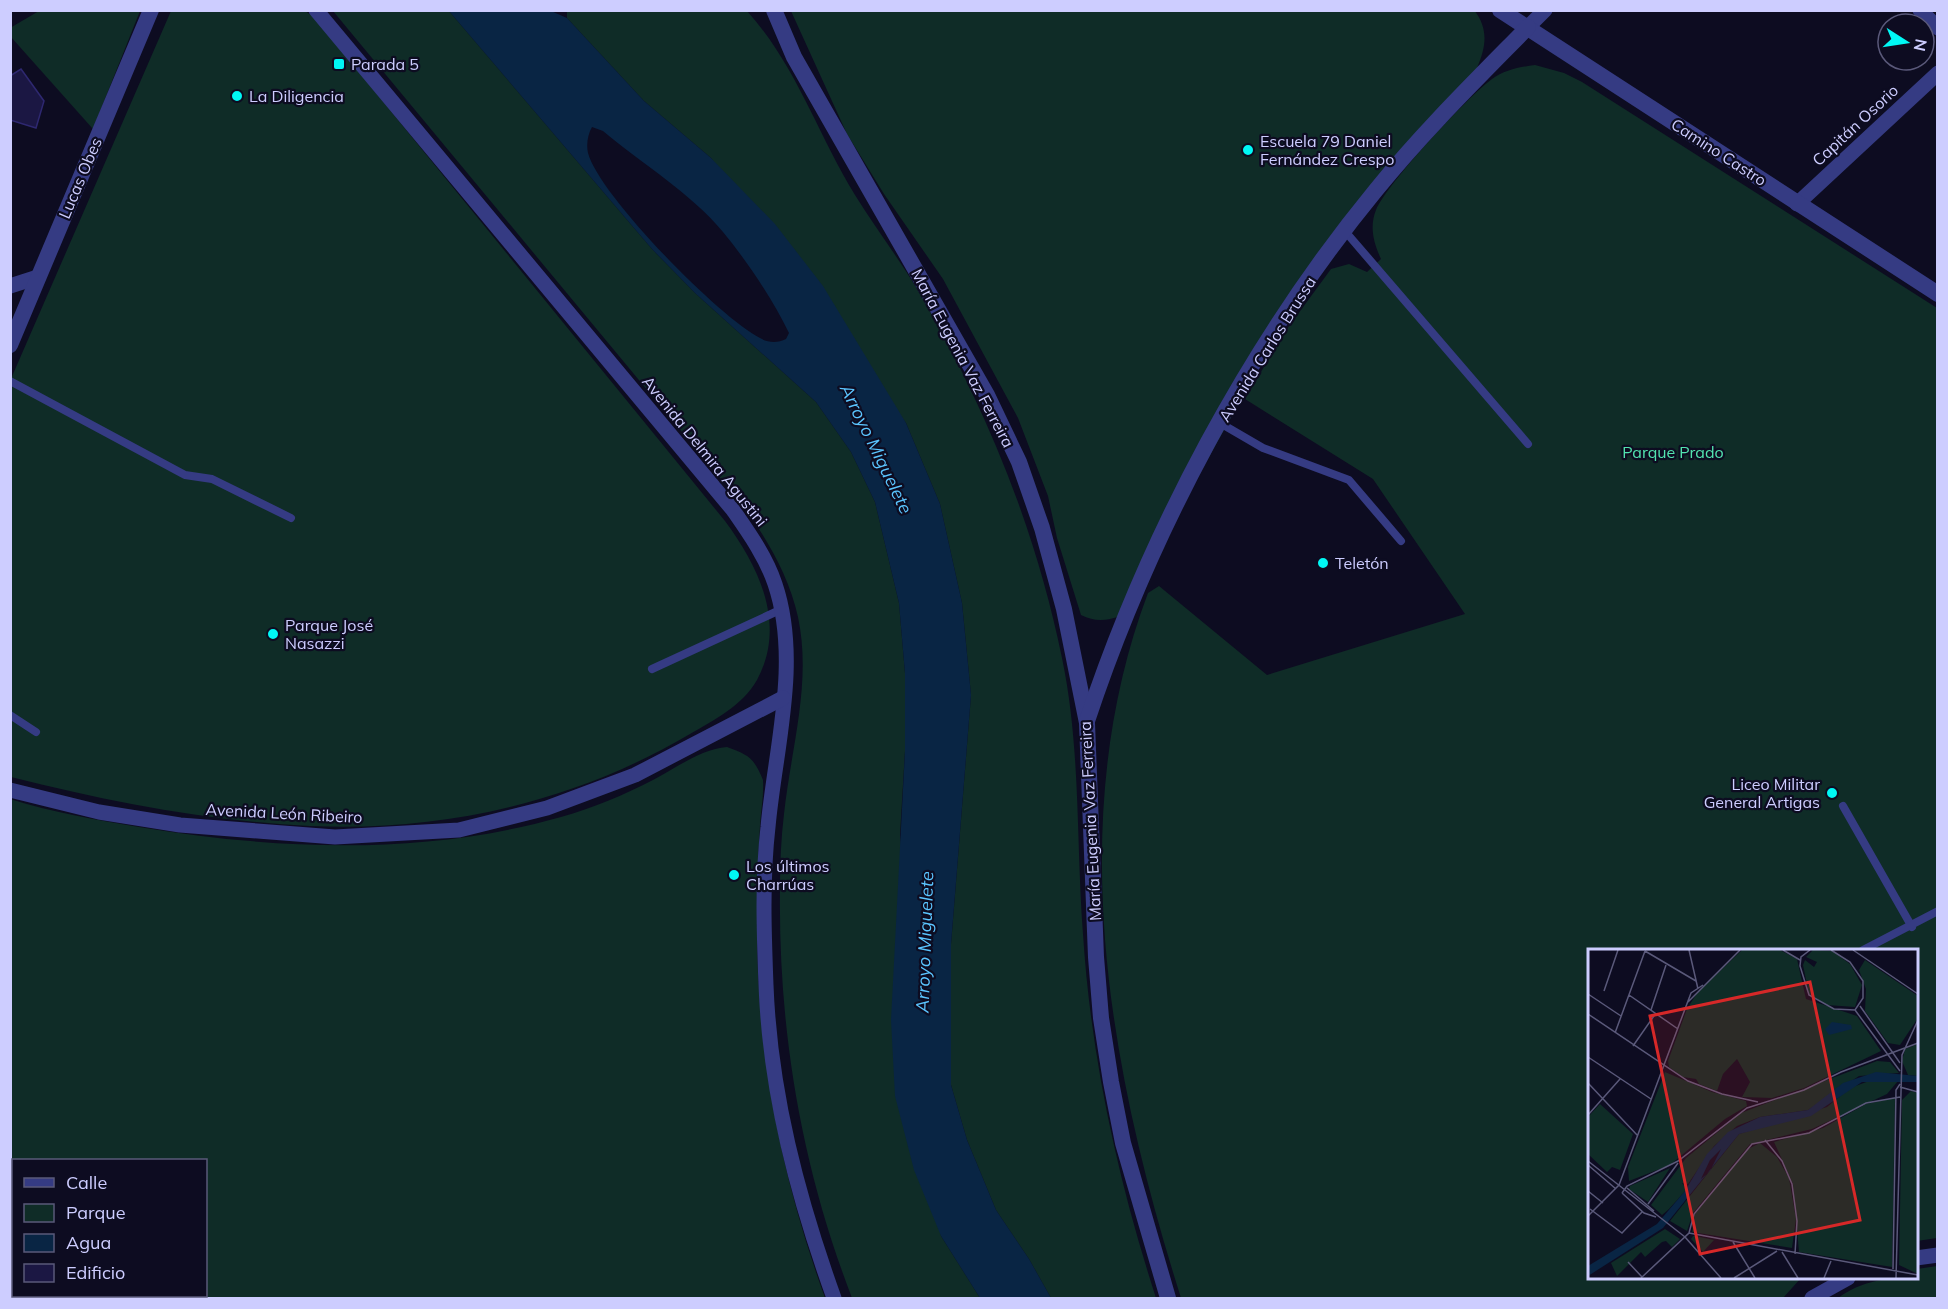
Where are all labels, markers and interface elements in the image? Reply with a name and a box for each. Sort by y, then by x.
north arrow [1876,12,1936,72]
text: N [1910,37,1932,53]
place label: Parada 5 [351,54,419,74]
marker: Parada 5 [332,57,346,71]
street label: Capitán Osorio [1808,80,1902,170]
place label: La Diligencia [249,86,344,106]
marker: La Diligencia [230,89,244,103]
street label: Camino Castro [1668,114,1770,190]
place label: Escuela 79 Daniel Fernández Crespo [1260,131,1394,169]
street label: Lucas Obes [54,134,106,221]
marker: Escuela 79 Daniel Fernández Crespo [1241,143,1255,157]
street label: María Eugenia Vaz Ferreira [907,265,1019,451]
street label: Avenida Carlos Brussa [1214,273,1320,425]
street label: Avenida Delmira Agustini [638,372,772,530]
water label: Arroyo Miguelete [835,379,918,518]
park label: Parque Prado [1622,442,1724,462]
place label: Teletón [1335,553,1389,573]
marker: Teletón [1316,556,1330,570]
place label: Parque José Nasazzi [285,615,373,653]
marker: Parque José Nasazzi [266,627,280,641]
street label: María Eugenia Vaz Ferreira [1075,721,1105,921]
place label: Liceo Militar General Artigas [1704,774,1820,812]
marker: Liceo Militar General Artigas [1825,786,1839,800]
street label: Avenida León Ribeiro [205,799,363,827]
place label: Los últimos Charrúas [746,856,830,894]
marker: Los últimos Charrúas [727,868,741,882]
water label: Arroyo Miguelete [911,871,938,1014]
inset map [1588,949,1918,1279]
legend [12,1159,207,1297]
text: Calle [66,1171,107,1194]
text: Parque [66,1201,125,1224]
text: Agua [66,1231,111,1254]
text: Edificio [66,1261,125,1284]

